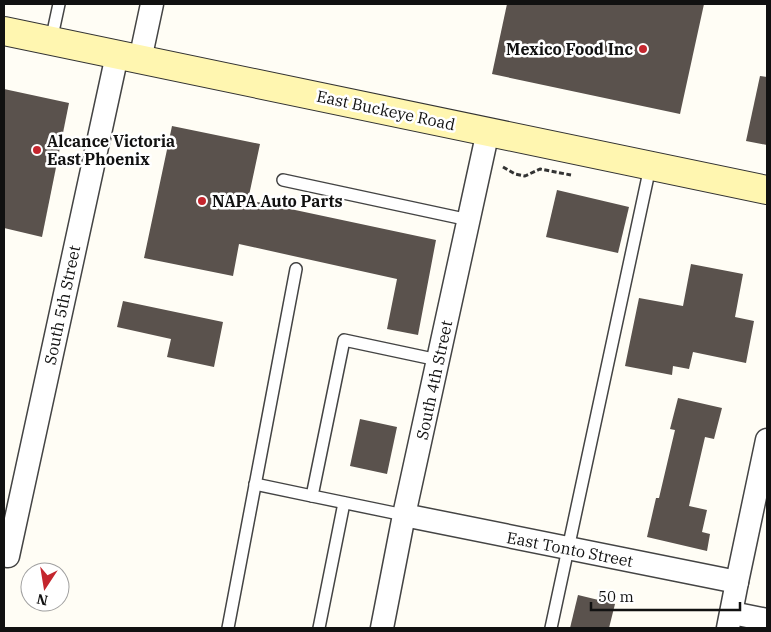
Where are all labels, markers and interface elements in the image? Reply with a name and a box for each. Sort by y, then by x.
place label: Mexico Food Inc [506,39,633,59]
marker: Mexico Food Inc [637,43,649,55]
street label: East Buckeye Road [315,86,457,135]
place label: Alcance Victoria East Phoenix [47,131,175,169]
marker: Alcance Victoria East Phoenix [31,144,43,156]
place label: NAPA Auto Parts [212,191,343,211]
marker: NAPA Auto Parts [196,195,208,207]
street label: South 5th Street [40,243,84,367]
street label: South 4th Street [412,318,456,442]
street label: East Tonto Street [505,527,635,571]
north arrow [20,562,70,612]
scale bar [591,580,740,612]
text: 50 m [598,587,634,606]
text: N [35,590,50,610]

